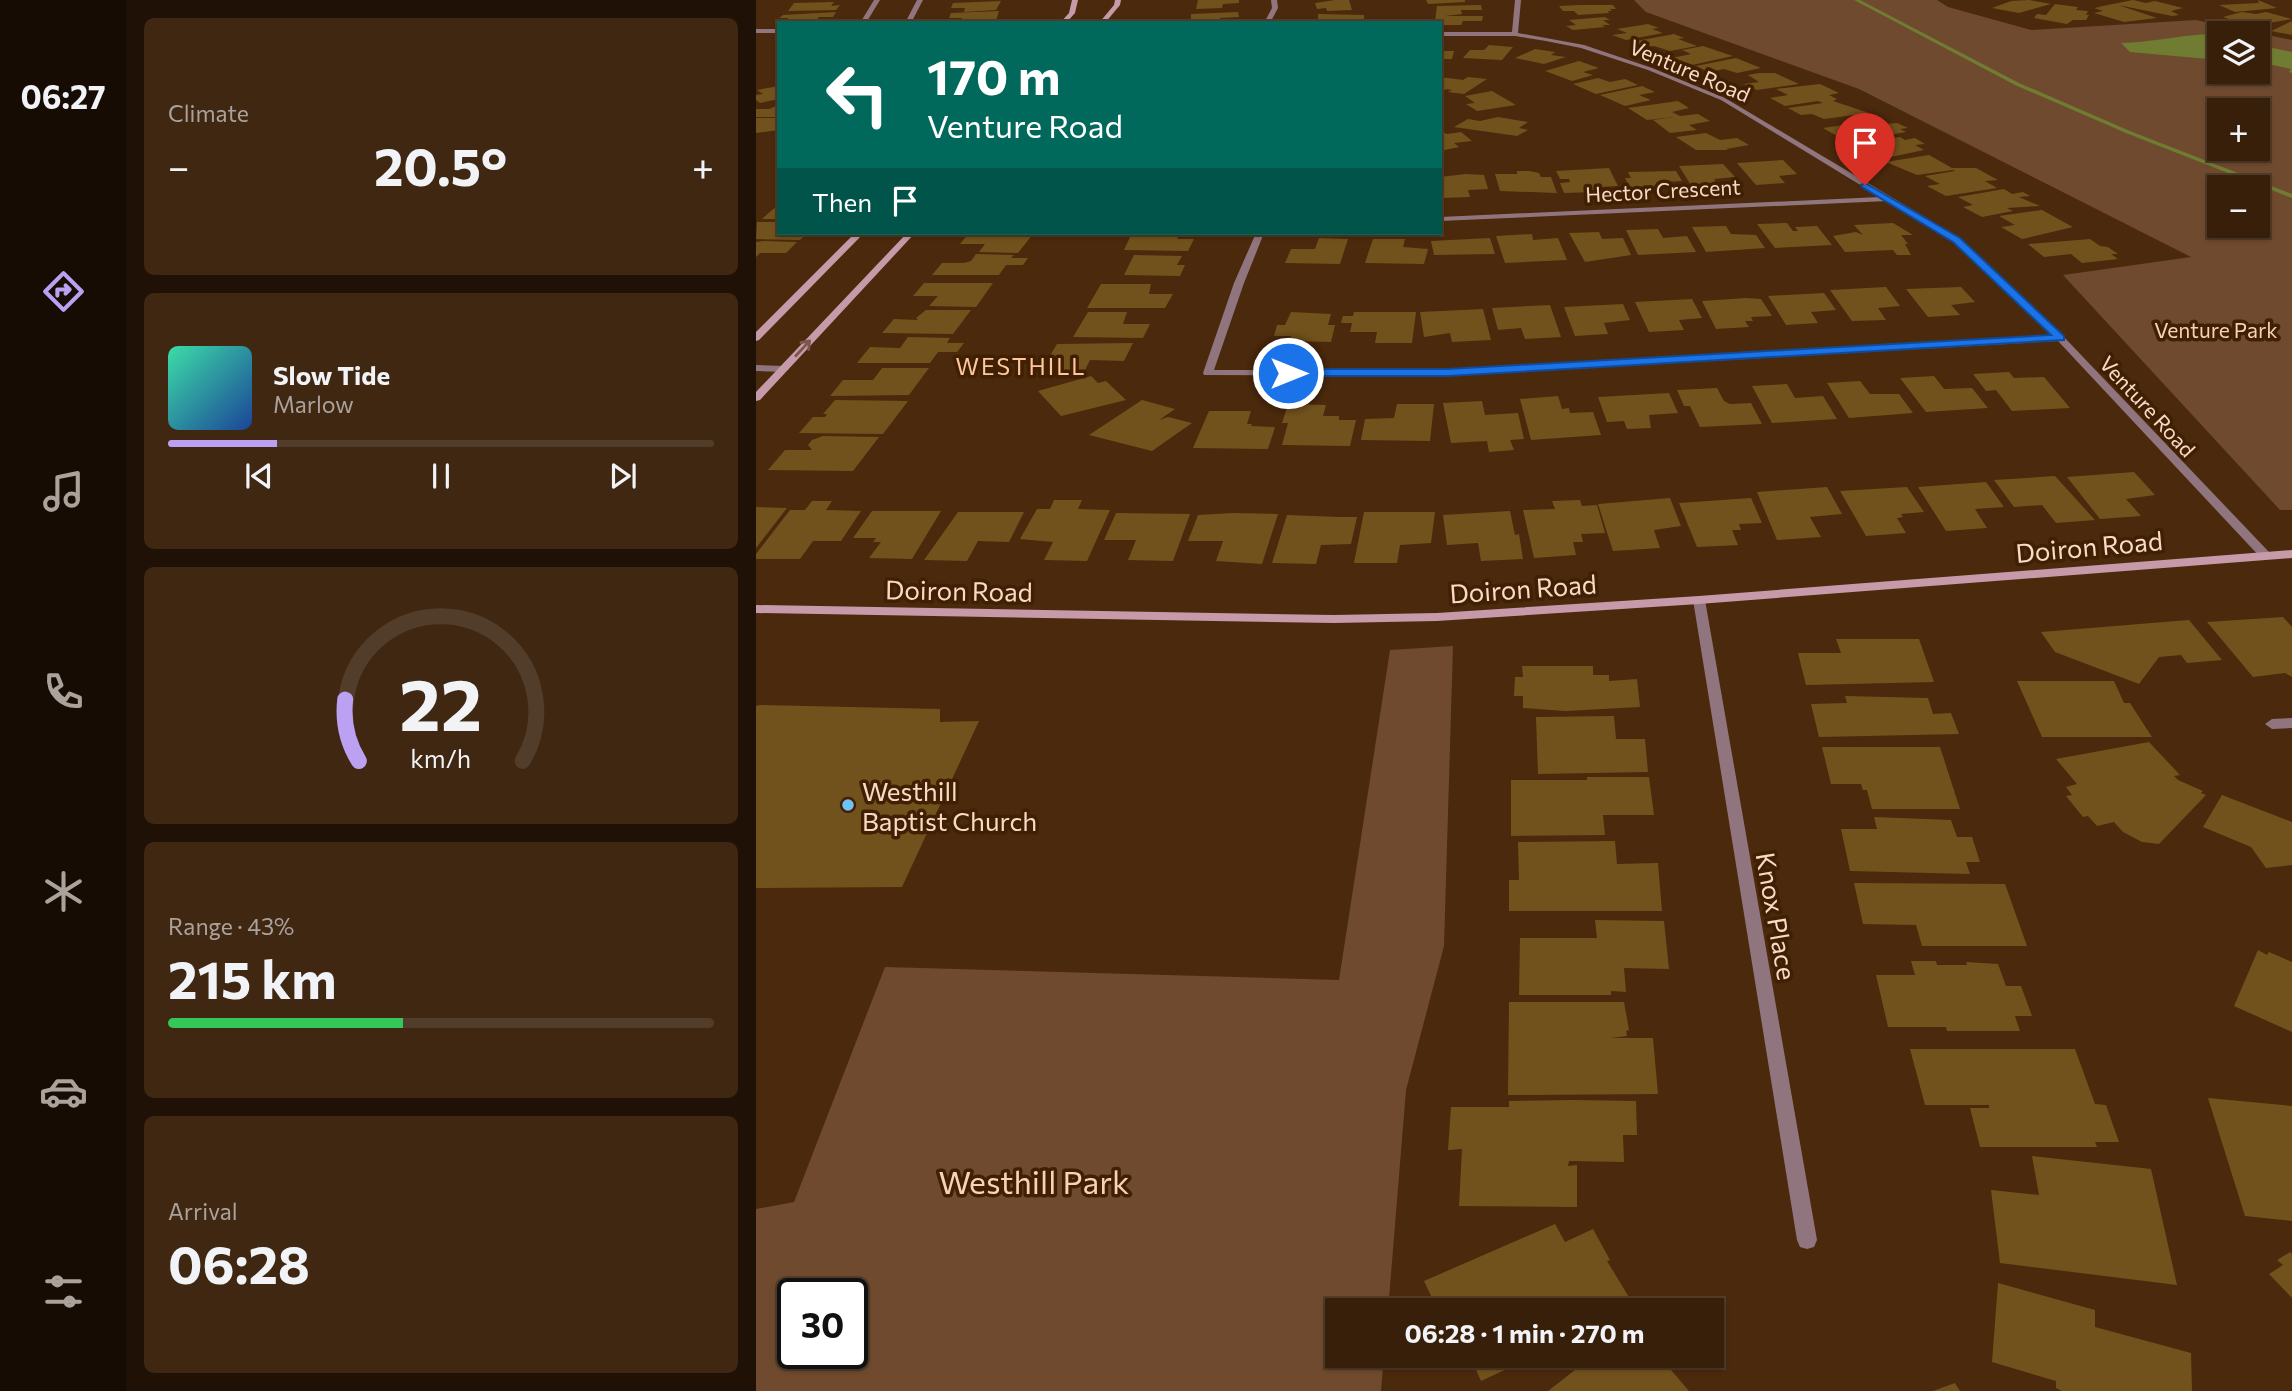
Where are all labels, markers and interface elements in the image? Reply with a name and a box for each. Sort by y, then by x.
map controls [2207,21,2270,238]
button: layers [2207,21,2270,84]
street label: Venture Road [1626,33,1754,107]
text: 170 m [927,45,1060,105]
icon: left [812,49,903,140]
text: 06:27 [20,76,106,116]
button: + [2207,98,2270,161]
text: Climate [168,99,249,127]
text: Venture Road [927,105,1123,145]
pin [1835,113,1895,185]
icon: arrive [1846,124,1884,162]
text: 20.5° [374,133,507,197]
text: − [168,142,190,189]
text: + [692,142,714,189]
street label: Hector Crescent [1585,173,1741,207]
button: − [2207,175,2270,238]
icon: arrive [886,182,924,220]
text: Then [812,186,872,217]
icon: directions [39,267,88,316]
park label: Venture Park [2154,317,2278,342]
position arrow [1251,336,1325,410]
one-way arrow [794,340,811,357]
street label: Venture Road [2095,350,2201,462]
district label: WESTHILL [955,352,1087,380]
text: Slow Tide [273,359,390,390]
text: Marlow [273,390,354,418]
icon: previous [240,457,278,495]
icon: pause [422,457,460,495]
icon: next [604,457,642,495]
icon: music [39,467,88,516]
street label: Doiron Road [2014,524,2164,568]
street label: Doiron Road [1448,567,1598,609]
street label: Doiron Road [885,573,1033,607]
text: 22 [400,658,482,747]
icon: phone [39,667,88,716]
text: km/h [411,743,471,773]
place label: Westhill Baptist Church [862,775,1037,836]
marker: Westhill Baptist Church [840,797,856,813]
street label: Knox Place [1751,850,1803,982]
icon: climate [39,867,88,916]
text: Range · 43% [168,912,294,940]
text: 215 km [168,946,337,1010]
icon: car [39,1067,88,1116]
park label: Westhill Park [939,1161,1129,1201]
text: Arrival [168,1197,238,1225]
text: 06:28 [168,1231,310,1295]
icon: filters [39,1267,88,1316]
speed limit sign: 30 [777,1278,868,1369]
text: 06:28 · 1 min · 270 m [1405,1317,1644,1348]

